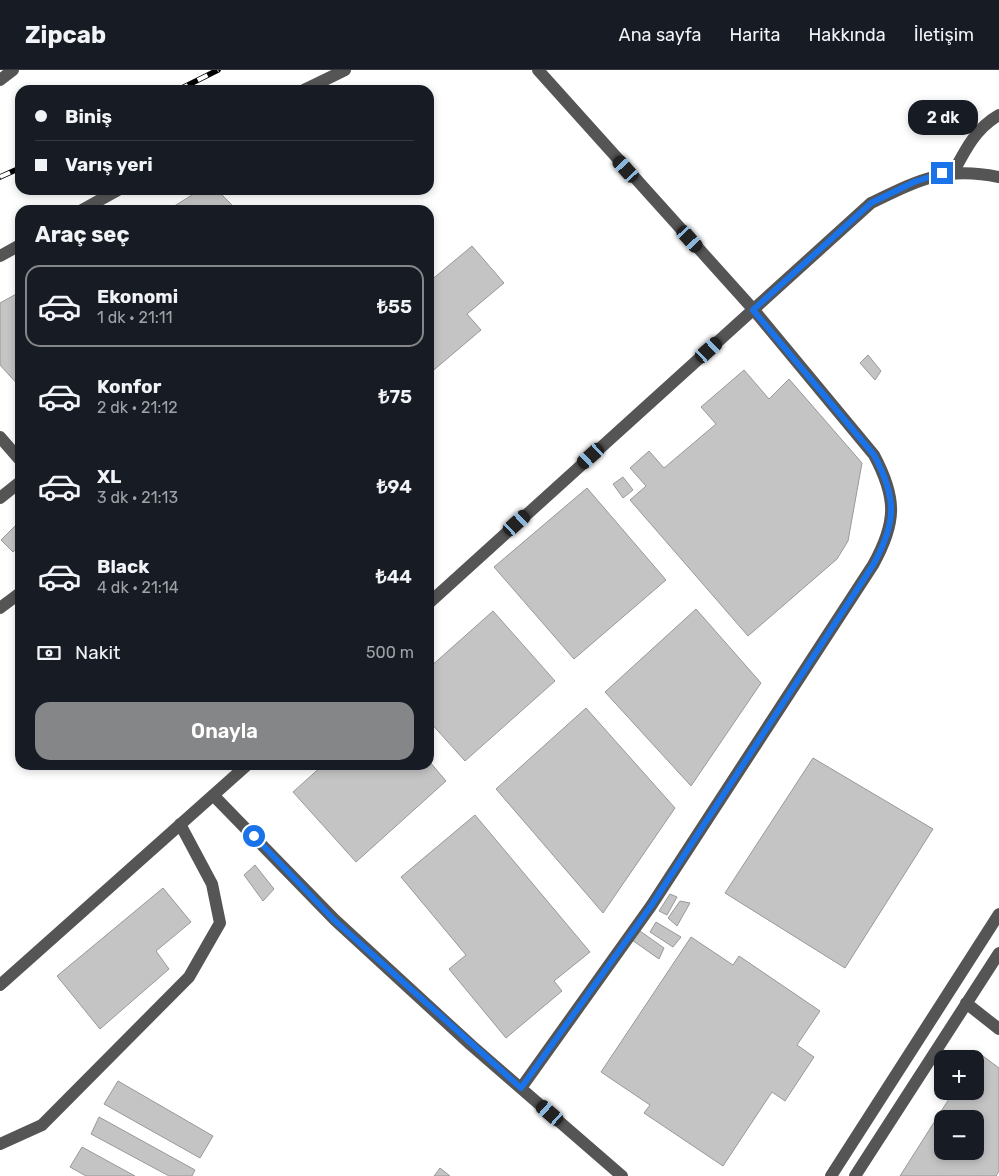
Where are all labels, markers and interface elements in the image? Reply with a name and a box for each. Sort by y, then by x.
text: Zipcab [25,21,106,49]
text: Ana sayfa [619,24,702,46]
text: Harita [730,24,780,46]
text: Hakkında [808,24,886,46]
text: İletişim [914,24,974,46]
callout: 2 dk [907,101,977,136]
text: Biniş [65,105,112,128]
text: 2 dk [927,108,959,127]
text: Varış yeri [65,153,153,176]
car [610,153,641,185]
route end [931,162,953,184]
text: Araç seç [35,221,129,248]
car [674,223,705,255]
icon: car [37,284,82,329]
text: Ekonomi [97,285,178,308]
text: ₺55 [377,295,412,318]
text: 1 dk · 21:11 [97,308,173,327]
car [692,334,725,366]
icon: car [37,374,82,419]
text: Konfor [97,375,161,398]
text: ₺75 [379,385,412,408]
text: 2 dk · 21:12 [97,398,178,417]
car [574,440,607,472]
icon: car [37,464,82,509]
text: XL [97,465,121,488]
text: ₺94 [377,475,412,498]
text: 3 dk · 21:13 [97,488,178,507]
car [500,507,533,539]
icon: car [37,554,82,599]
text: Black [97,555,149,578]
text: ₺44 [376,565,412,588]
text: 4 dk · 21:14 [97,578,179,597]
icon: cash [35,639,63,667]
text: Nakit [75,641,121,664]
text: 500 m [366,643,414,662]
button: Onayla [35,702,414,760]
route start [243,825,265,847]
map controls [934,1050,984,1160]
button: + [934,1050,984,1100]
car [533,1097,566,1129]
button: − [934,1110,984,1160]

